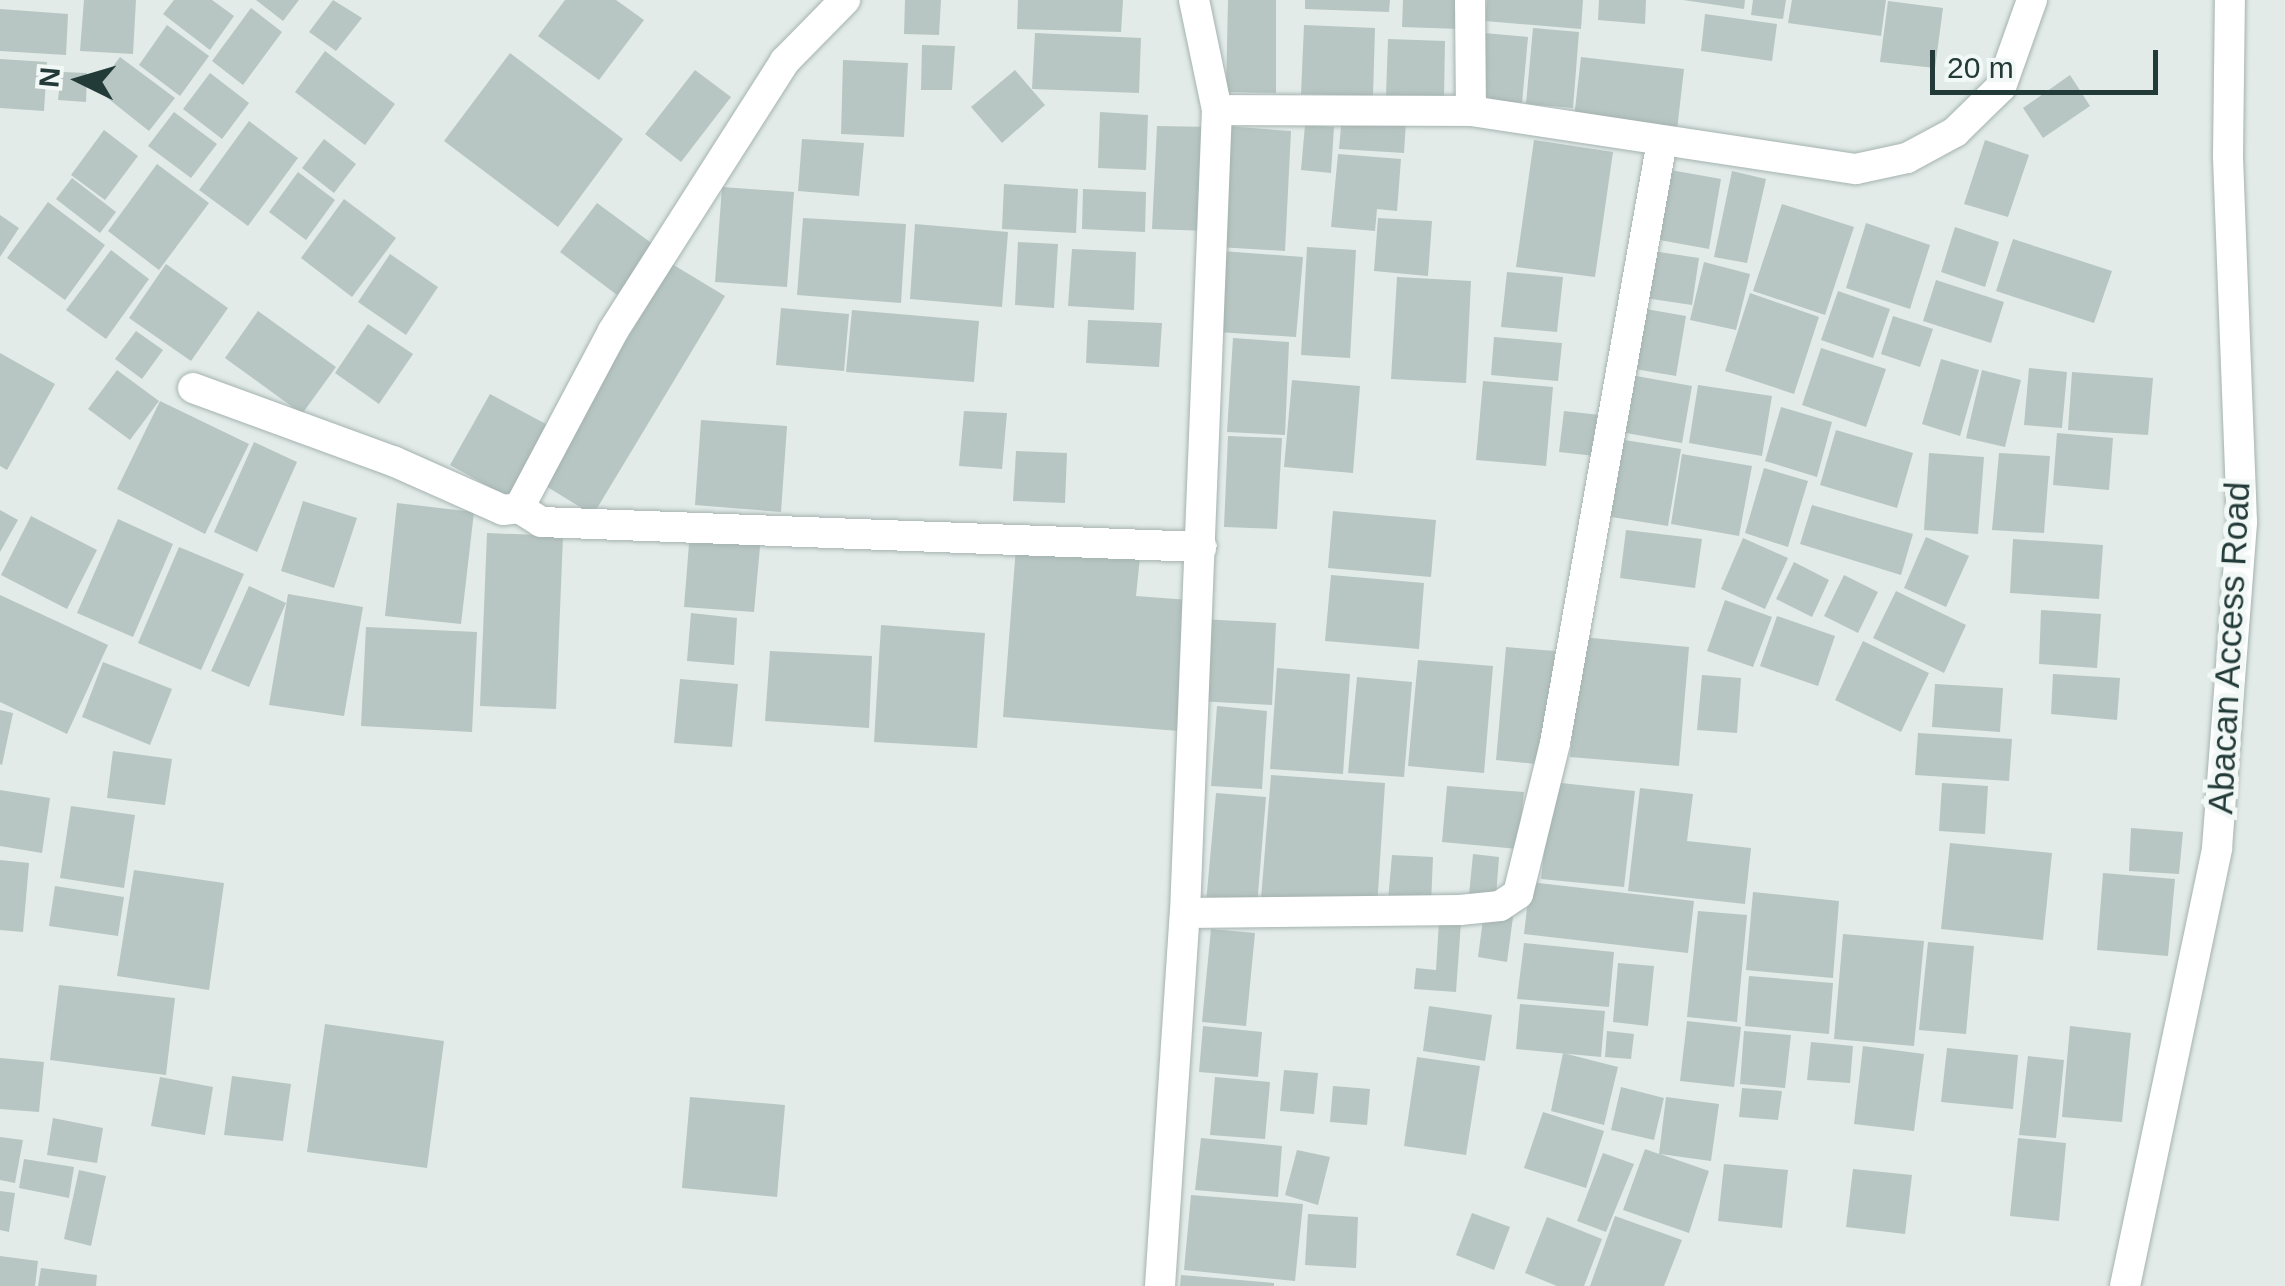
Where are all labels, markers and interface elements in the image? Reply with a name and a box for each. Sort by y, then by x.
north arrow [30,30,130,130]
scale bar [1935,30,2162,92]
text: 20 m [1947,51,2014,84]
text: N [33,66,66,89]
street label: Abacan Access Road [2199,480,2259,816]

